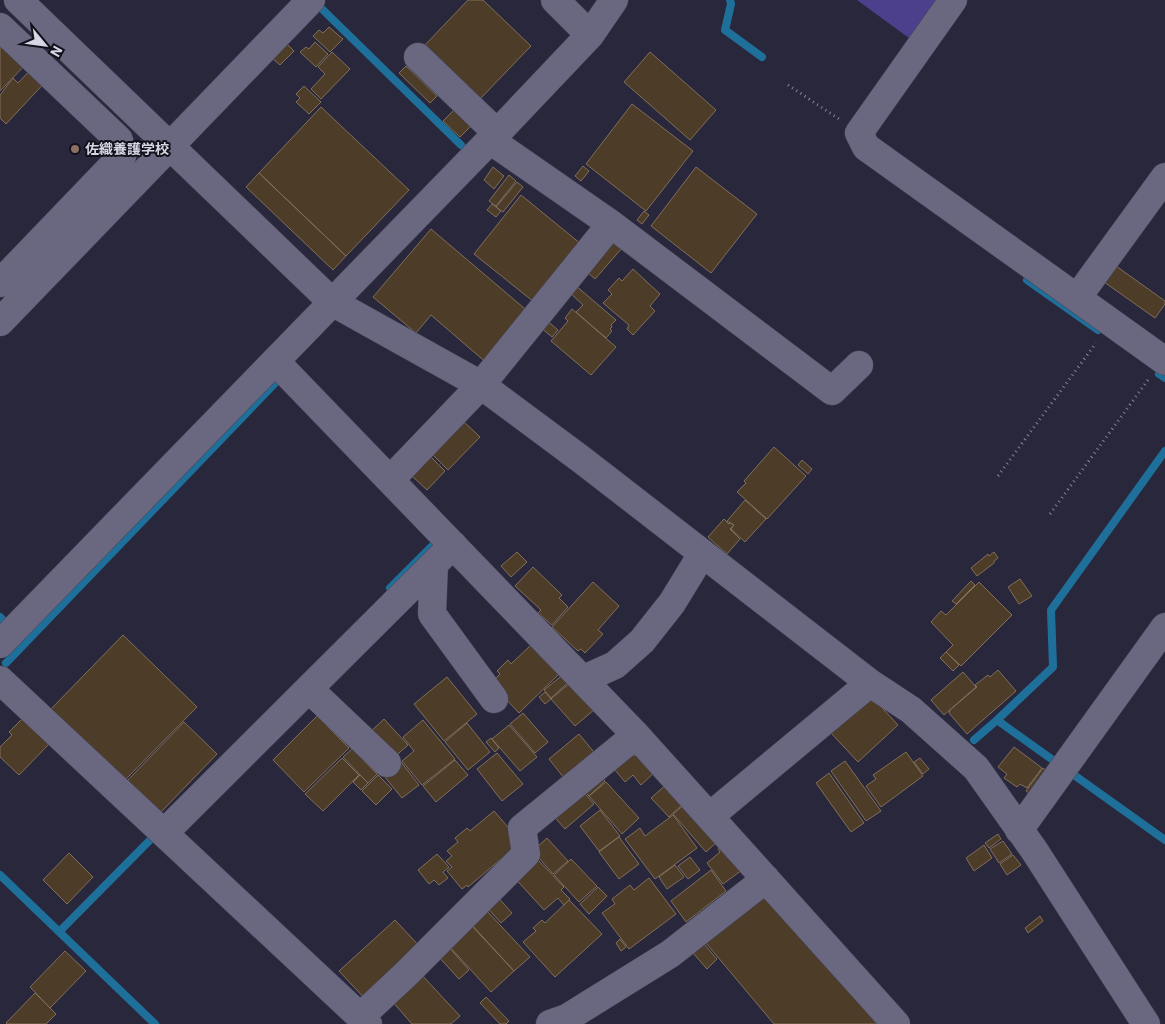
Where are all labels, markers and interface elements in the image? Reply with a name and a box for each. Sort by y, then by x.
north arrow [20,20,70,70]
text: N [46,43,67,60]
place label: 佐織養護学校 [85,140,169,158]
marker: 佐織養護学校 [69,143,81,155]

